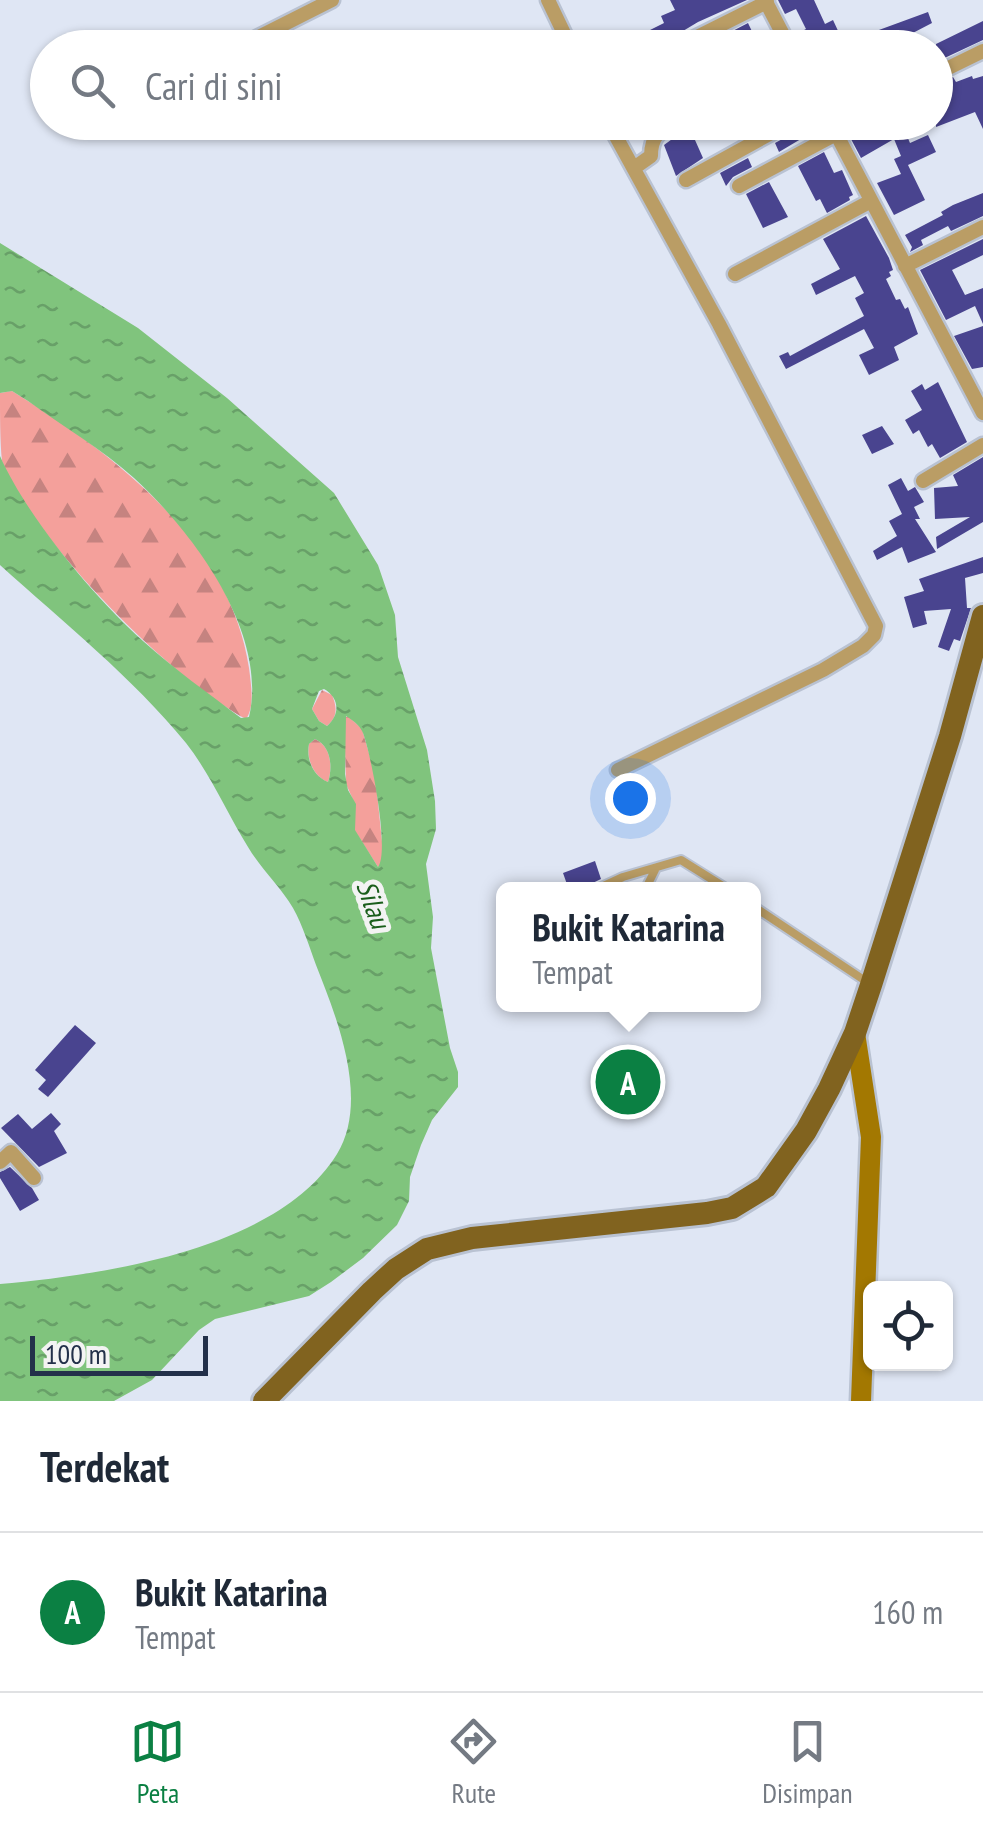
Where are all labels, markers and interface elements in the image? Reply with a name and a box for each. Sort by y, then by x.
search box [30,30,953,140]
icon: search [65,58,120,113]
text: Cari di sini [145,61,283,110]
your location [605,773,656,824]
water label: Silau [348,875,400,935]
popup [496,882,761,1012]
text: Bukit Katarina [532,902,725,951]
text: Tempat [532,951,613,993]
pin: A [596,1044,660,1120]
map controls [863,1281,953,1371]
button: locate [863,1281,953,1371]
scale bar [30,1331,208,1376]
text: 100 m [45,1335,107,1372]
text: Terdekat [40,1439,169,1494]
text: Bukit Katarina [135,1567,328,1616]
text: A [64,1591,81,1633]
text: 160 m [872,1591,943,1633]
text: Tempat [135,1616,216,1658]
tab: Peta [130,1714,185,1811]
tab: Rute [446,1714,501,1811]
tab: Disimpan [762,1714,853,1811]

